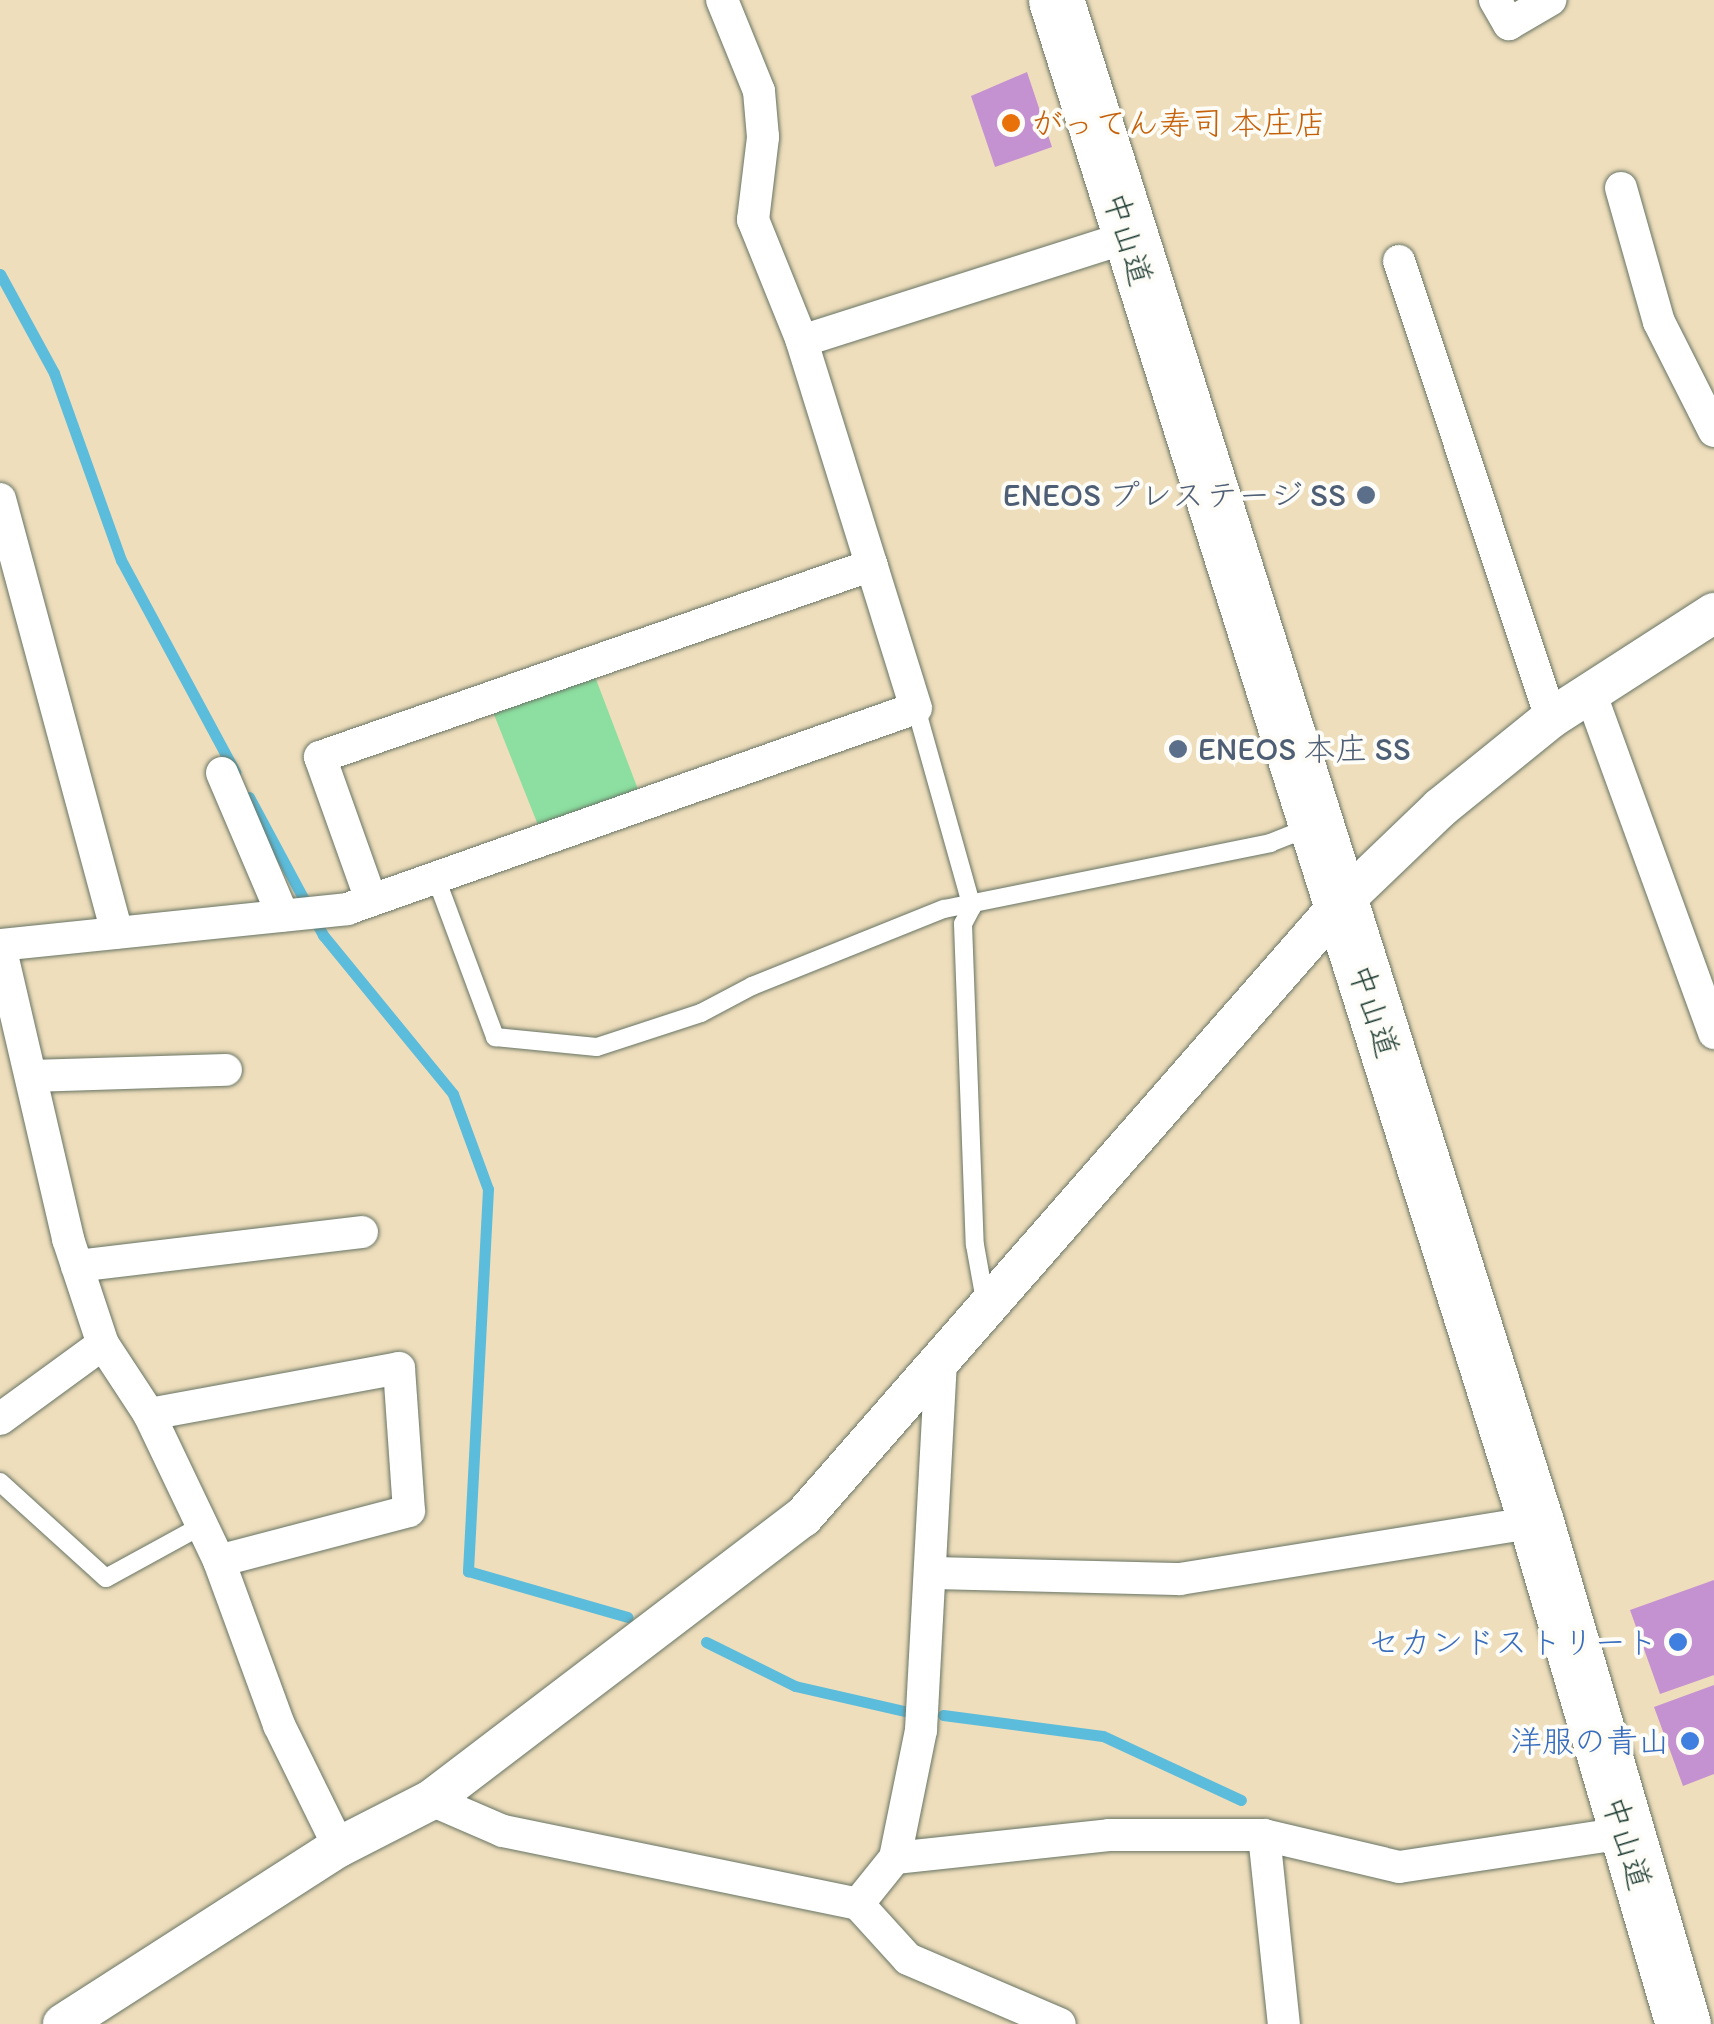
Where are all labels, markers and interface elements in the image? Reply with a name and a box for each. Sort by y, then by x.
place label: がってん寿司 本庄店 [1031,104,1326,142]
marker: がってん寿司 本庄店 [1000,112,1022,134]
street label: 中山道 [1096,187,1160,291]
place label: ENEOS プレステージ SS [1005,476,1346,514]
marker: ENEOS プレステージ SS [1355,484,1377,506]
place label: ENEOS 本庄 SS [1198,730,1411,768]
marker: ENEOS 本庄 SS [1167,738,1189,760]
street label: 中山道 [1341,959,1407,1063]
place label: セカンドストリート [1370,1623,1658,1661]
marker: セカンドストリート [1667,1631,1689,1653]
place label: 洋服の青山 [1510,1722,1670,1760]
marker: 洋服の青山 [1679,1730,1701,1752]
street label: 中山道 [1595,1791,1659,1895]

